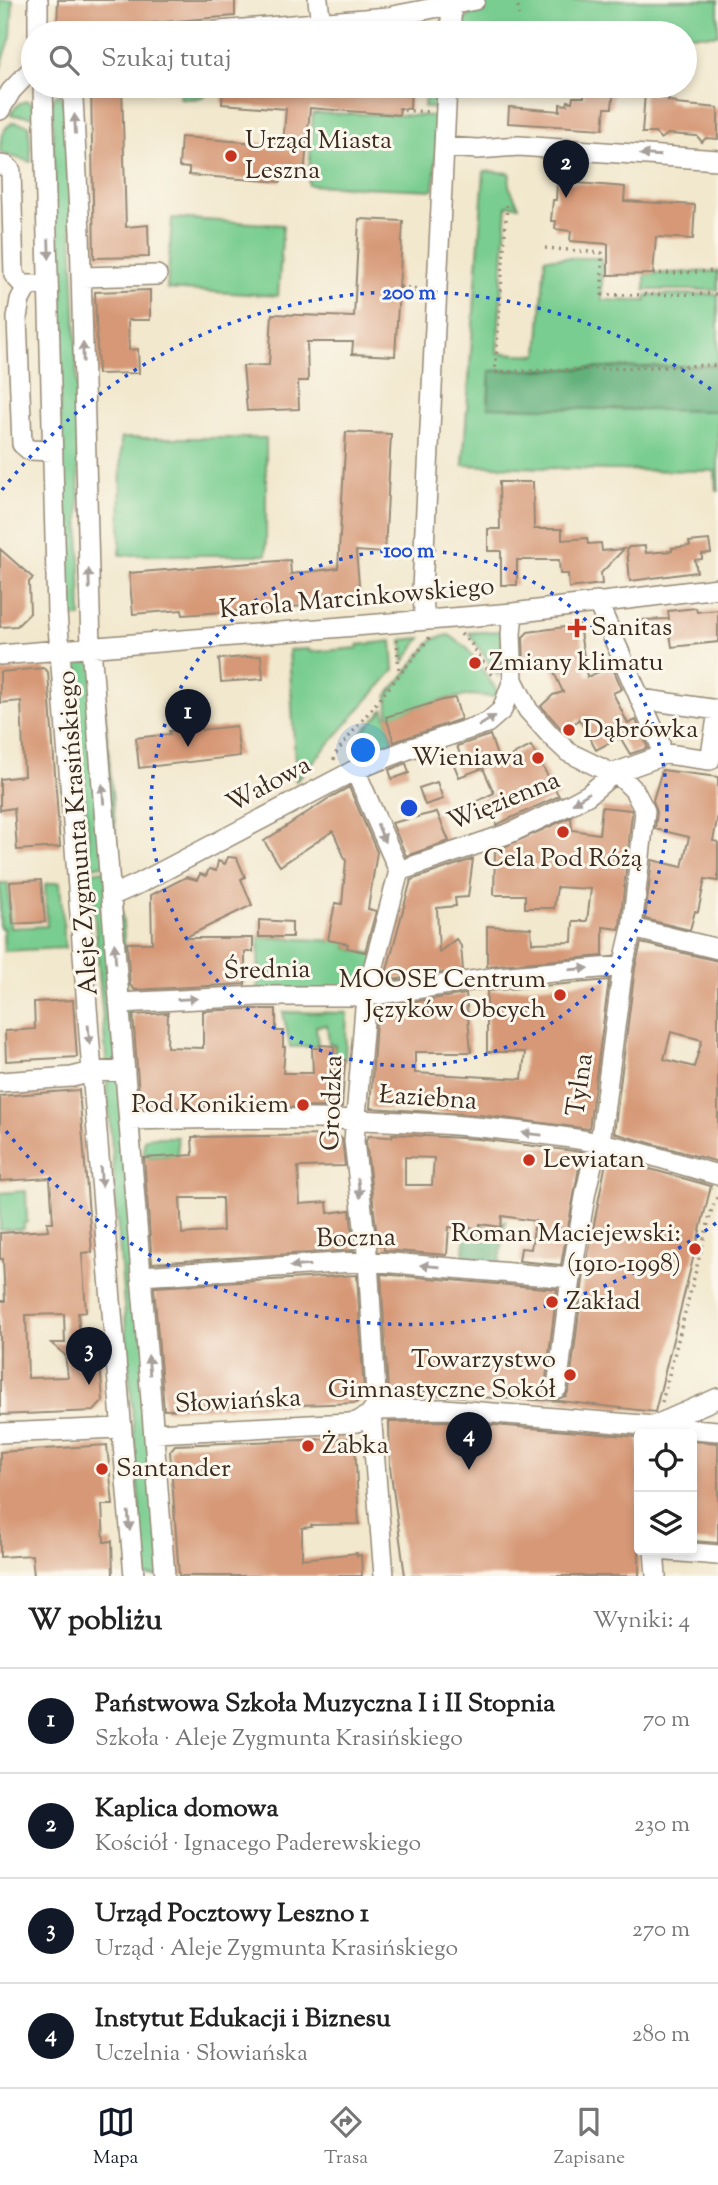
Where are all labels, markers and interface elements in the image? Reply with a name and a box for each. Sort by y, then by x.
search box [21,21,697,98]
icon: search [45,41,83,79]
text: Szukaj tutaj [101,41,232,78]
one-way arrow [69,113,80,135]
place label: Urząd Miasta Leszna [245,123,392,190]
pin: 2 [543,140,589,198]
marker: Urząd Miasta Leszna [223,148,239,164]
one-way arrow [639,150,661,161]
one-way arrow [43,238,54,260]
text: 200 m [382,279,437,309]
one-way arrow [77,341,88,363]
text: 100 m [384,537,435,567]
one-way arrow [83,568,94,590]
street label: Karola Marcinkowskiego [218,569,496,629]
place label: Sanitas [591,610,672,647]
marker: Sanitas [569,620,585,636]
place label: Zmiany klimatu [489,645,664,682]
marker: Zmiany klimatu [467,655,483,671]
street label: Aleje Zygmunta Krasińskiego [49,669,109,997]
pin: 1 [165,689,211,747]
place label: Dąbrówka [583,712,698,749]
one-way arrow [477,715,497,728]
marker: Dąbrówka [561,722,577,738]
your location [346,733,380,767]
place label: Wieniawa [411,740,524,777]
street label: Wałowa [220,747,318,823]
marker: Wieniawa [530,750,546,766]
street label: Więzienna [442,763,566,841]
one-way arrow [97,783,108,805]
one-way arrow [571,792,591,805]
centre of rings [397,796,421,820]
one-way arrow [376,822,387,843]
marker: Cela Pod Różą [555,824,571,840]
place label: Cela Pod Różą [484,841,642,878]
one-way arrow [109,942,120,964]
street label: Średnia [223,952,311,990]
place label: MOOSE Centrum Języków Obcych [339,962,546,1029]
one-way arrow [568,963,590,974]
marker: MOOSE Centrum Języków Obcych [552,987,568,1003]
one-way arrow [176,994,198,1005]
one-way arrow [84,1025,95,1047]
street label: Tylna [558,1051,604,1119]
street label: Grodzka [313,1054,353,1152]
street label: Łaziebna [378,1077,478,1121]
place label: Pod Konikiem [131,1087,289,1124]
marker: Pod Konikiem [295,1097,311,1113]
one-way arrow [521,1128,543,1139]
place label: Lewiatan [543,1142,645,1179]
marker: Lewiatan [521,1152,537,1168]
one-way arrow [96,1167,107,1189]
one-way arrow [354,1178,365,1200]
place label: Roman Maciejewski: (1910-1998) [451,1216,681,1283]
street label: Boczna [316,1220,396,1258]
marker: Roman Maciejewski: (1910-1998) [687,1241,703,1257]
one-way arrow [418,1260,440,1271]
one-way arrow [289,1261,311,1272]
place label: Zakład [566,1284,641,1321]
marker: Zakład [544,1294,560,1310]
pin: 3 [66,1327,112,1385]
place label: Towarzystwo Gimnastyczne Sokół [328,1342,556,1409]
one-way arrow [143,1354,154,1376]
marker: Towarzystwo Gimnastyczne Sokół [562,1367,578,1383]
street label: Słowiańska [174,1380,302,1424]
pin: 4 [446,1412,492,1470]
place label: Żabka [322,1428,389,1465]
map controls [634,1429,697,1555]
button: locate [634,1429,697,1492]
marker: Żabka [300,1438,316,1454]
place label: Santander [116,1451,231,1488]
marker: Santander [94,1461,110,1477]
button: layers [634,1492,697,1555]
one-way arrow [123,1510,134,1532]
text: W pobliżu [28,1600,162,1643]
text: Wyniki: 4 [593,1605,690,1638]
text: Państwowa Szkoła Muzyczna I i II Stopnia [95,1686,555,1723]
text: 1 [47,1704,55,1737]
text: 70 m [643,1704,690,1737]
text: Szkoła · Aleje Zygmunta Krasińskiego [95,1723,463,1756]
text: Kaplica domowa [95,1791,278,1828]
text: 2 [46,1809,56,1842]
text: 230 m [634,1809,690,1842]
text: Kościół · Ignacego Paderewskiego [95,1828,421,1861]
text: Urząd Pocztowy Leszno 1 [95,1896,369,1933]
text: 3 [46,1914,56,1947]
text: 270 m [632,1914,690,1947]
text: Urząd · Aleje Zygmunta Krasińskiego [95,1933,458,1966]
text: Instytut Edukacji i Biznesu [95,2001,391,2038]
text: 4 [45,2019,57,2052]
text: 280 m [632,2019,690,2052]
text: Uczelnia · Słowiańska [95,2038,308,2071]
tab: Mapa [93,2103,138,2172]
tab: Trasa [324,2103,368,2172]
tab: Zapisane [554,2103,625,2172]

